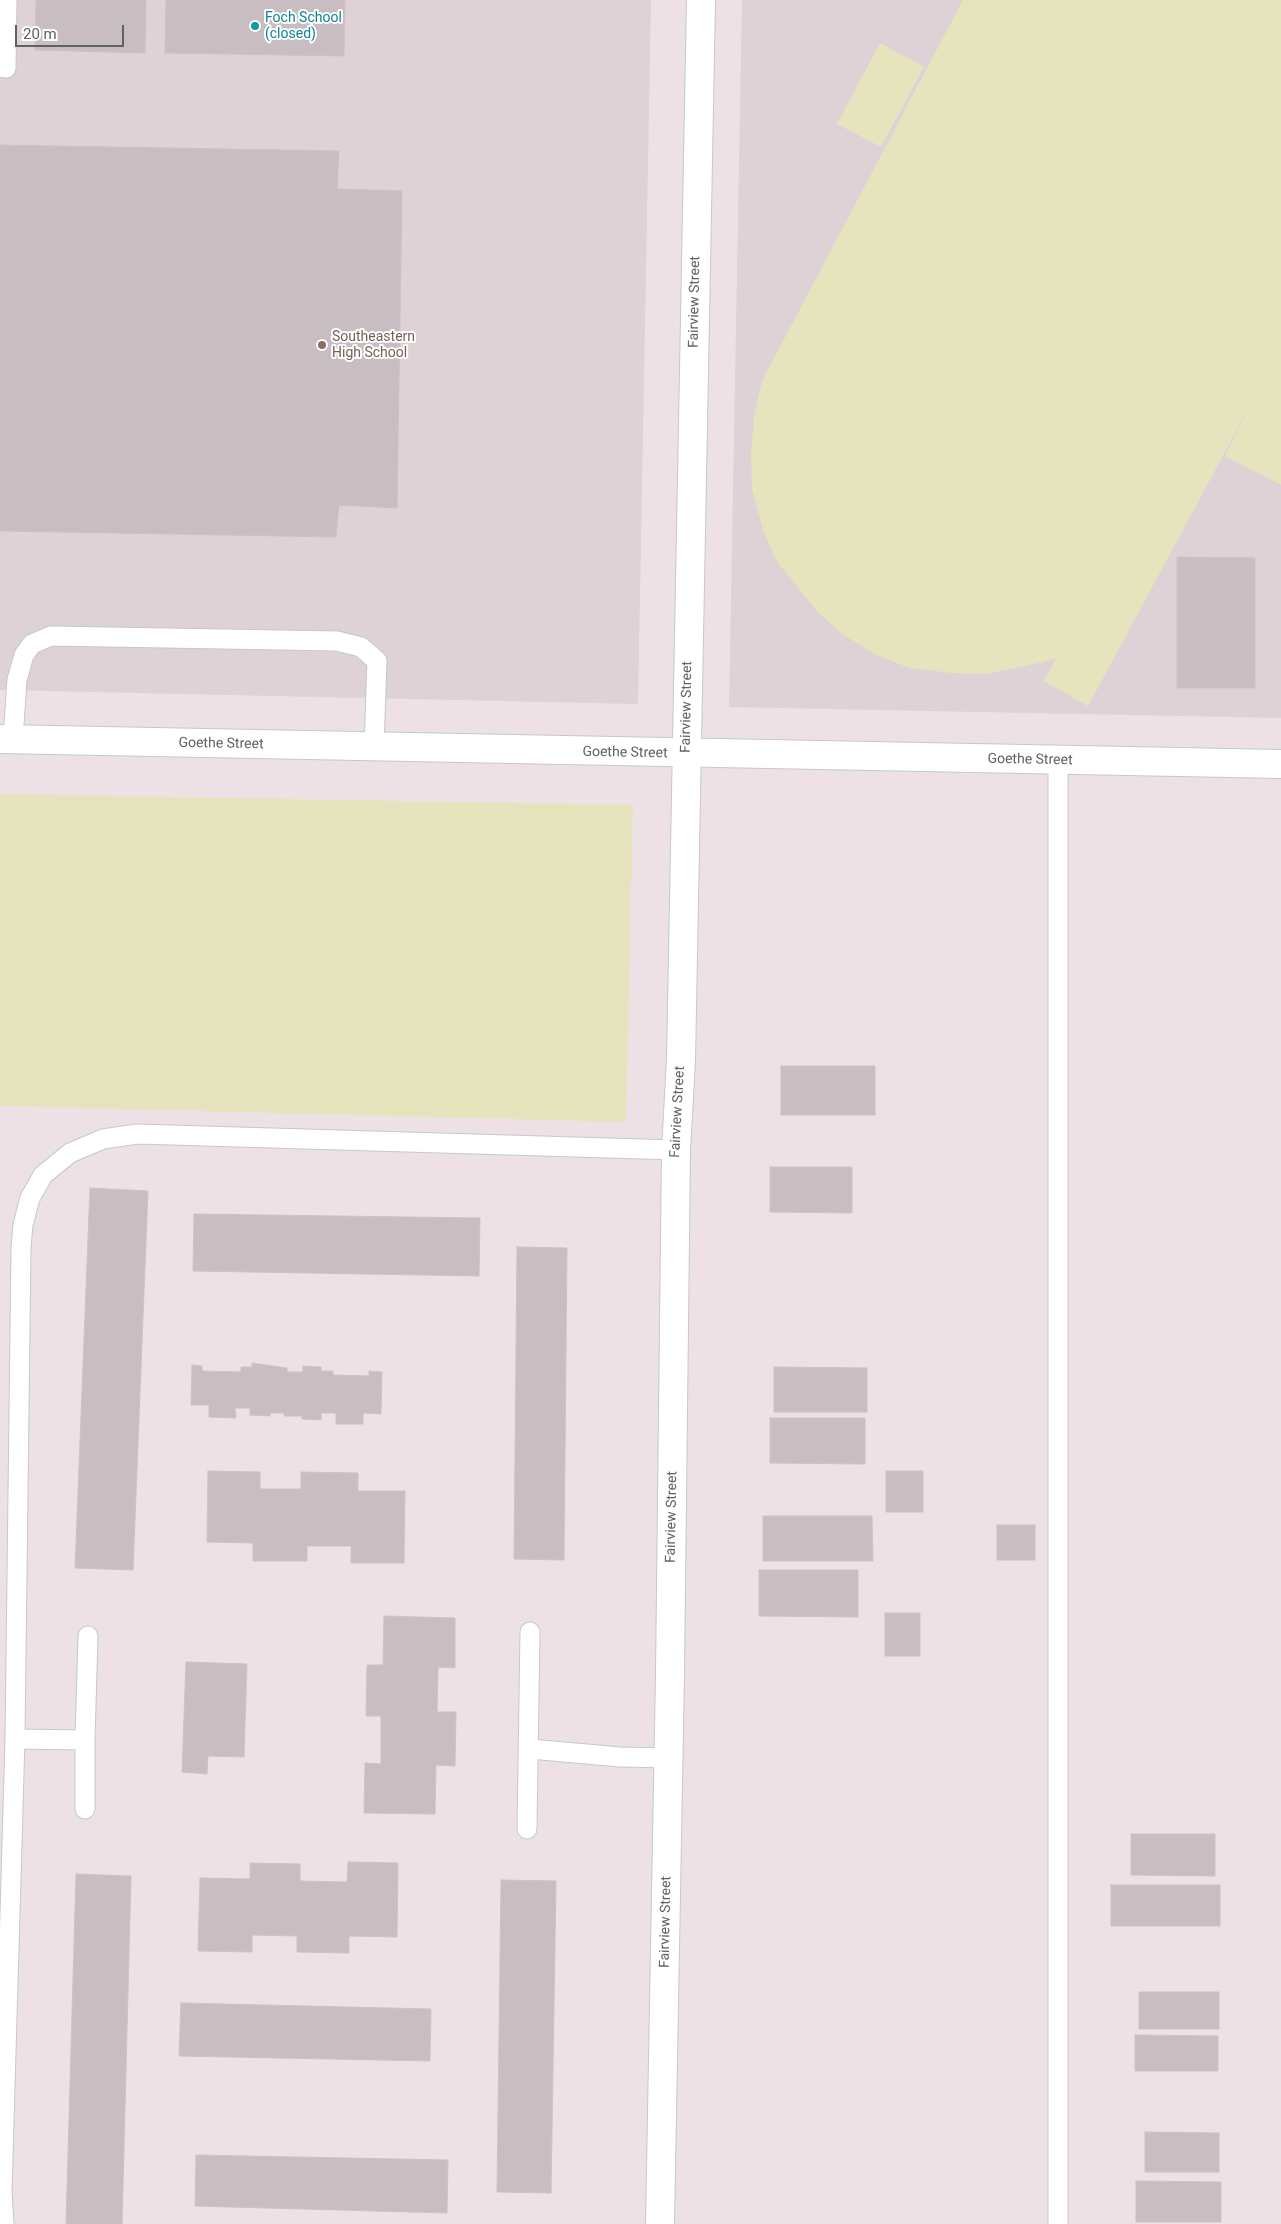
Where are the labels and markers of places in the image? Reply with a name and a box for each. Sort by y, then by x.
place label: Foch School (closed) [265,10,342,42]
marker: Foch School (closed) [249,20,261,32]
place label: Southeastern High School [332,329,415,362]
marker: Southeastern High School [316,339,328,351]

